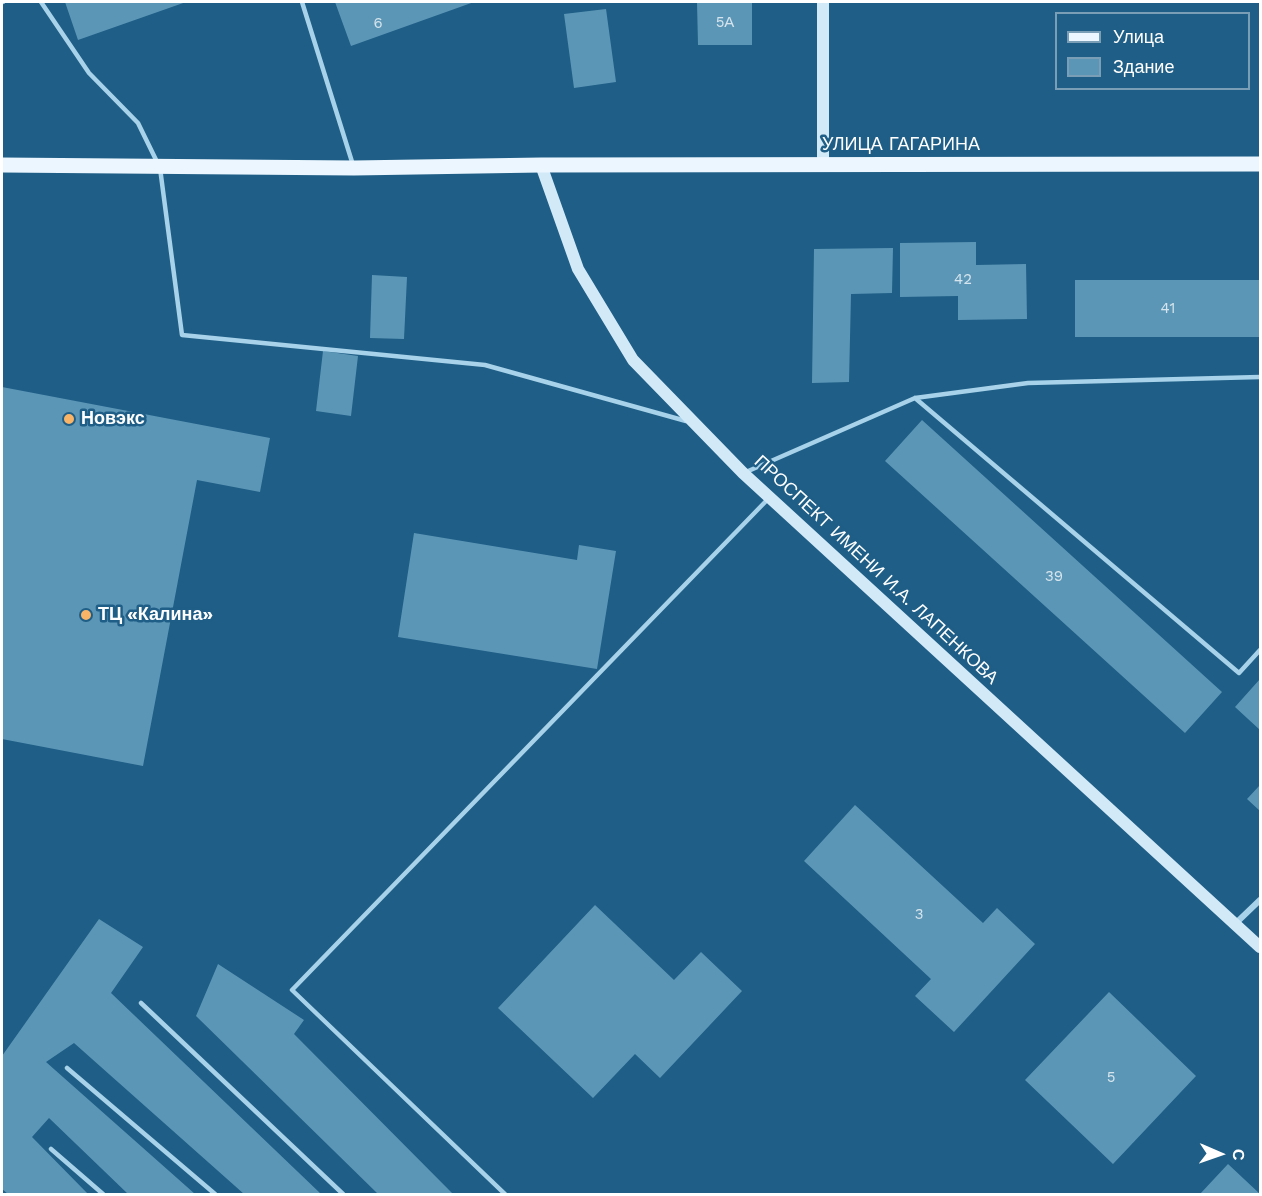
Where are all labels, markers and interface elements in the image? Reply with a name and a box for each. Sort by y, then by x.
legend [1055,12,1250,90]
house number: 5А [716,14,734,32]
house number: 6 [373,15,383,33]
text: Улица [1113,26,1164,47]
text: Здание [1113,56,1174,77]
street label: УЛИЦА ГАГАРИНА [822,134,980,156]
house number: 42 [954,271,972,289]
house number: 41 [1161,300,1175,318]
place label: Новэкс [81,408,145,430]
marker: Новэкс [62,412,76,426]
street label: ПРОСПЕКТ ИМЕНИ И.А. ЛАПЕНКОВА [749,451,1003,689]
house number: 39 [1045,568,1063,586]
place label: ТЦ «Калина» [98,604,213,626]
marker: ТЦ «Калина» [79,608,93,622]
house number: 3 [915,906,923,924]
house number: 5 [1107,1069,1115,1087]
north arrow [1190,1124,1250,1184]
text: С [1229,1149,1248,1161]

